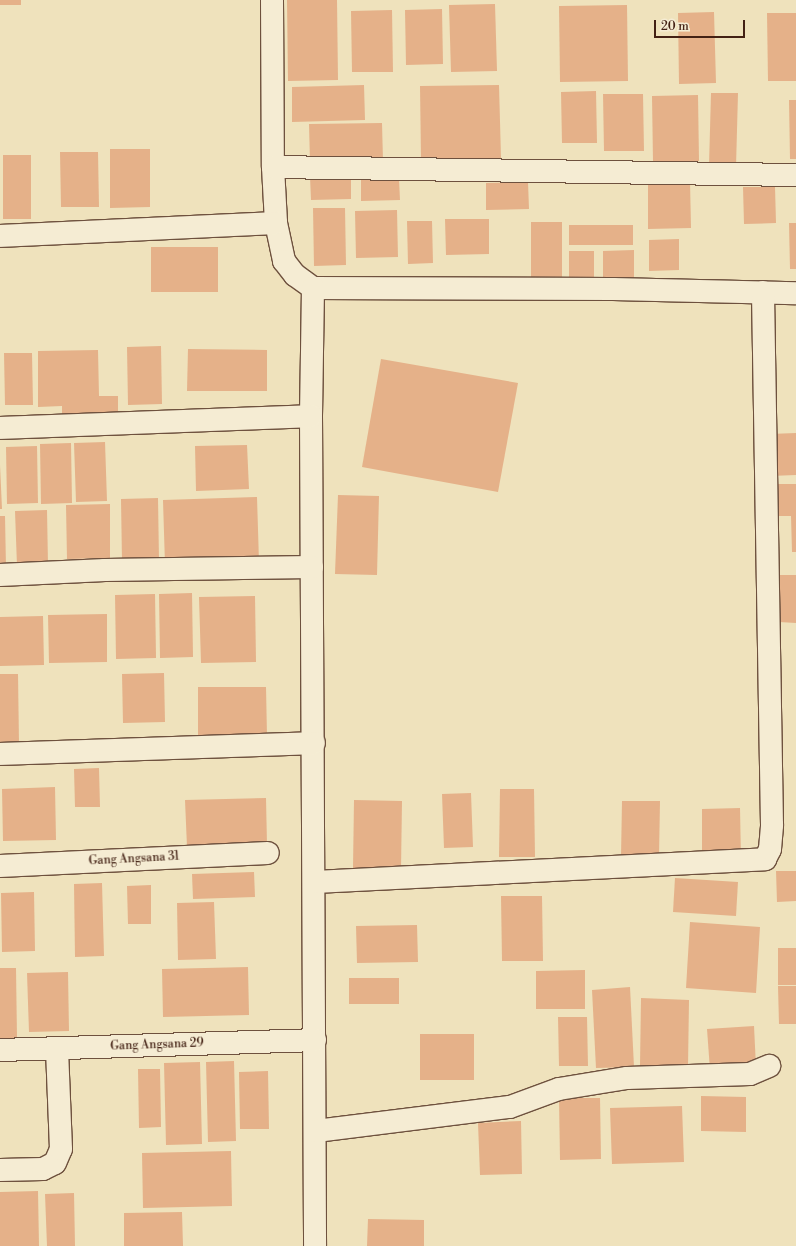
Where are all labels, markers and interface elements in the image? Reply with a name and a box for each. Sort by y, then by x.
scale bar [656,12,747,38]
text: 20 m [661,19,689,34]
street label: Gang Angsana 31 [88,849,180,869]
street label: Gang Angsana 29 [110,1036,204,1054]

